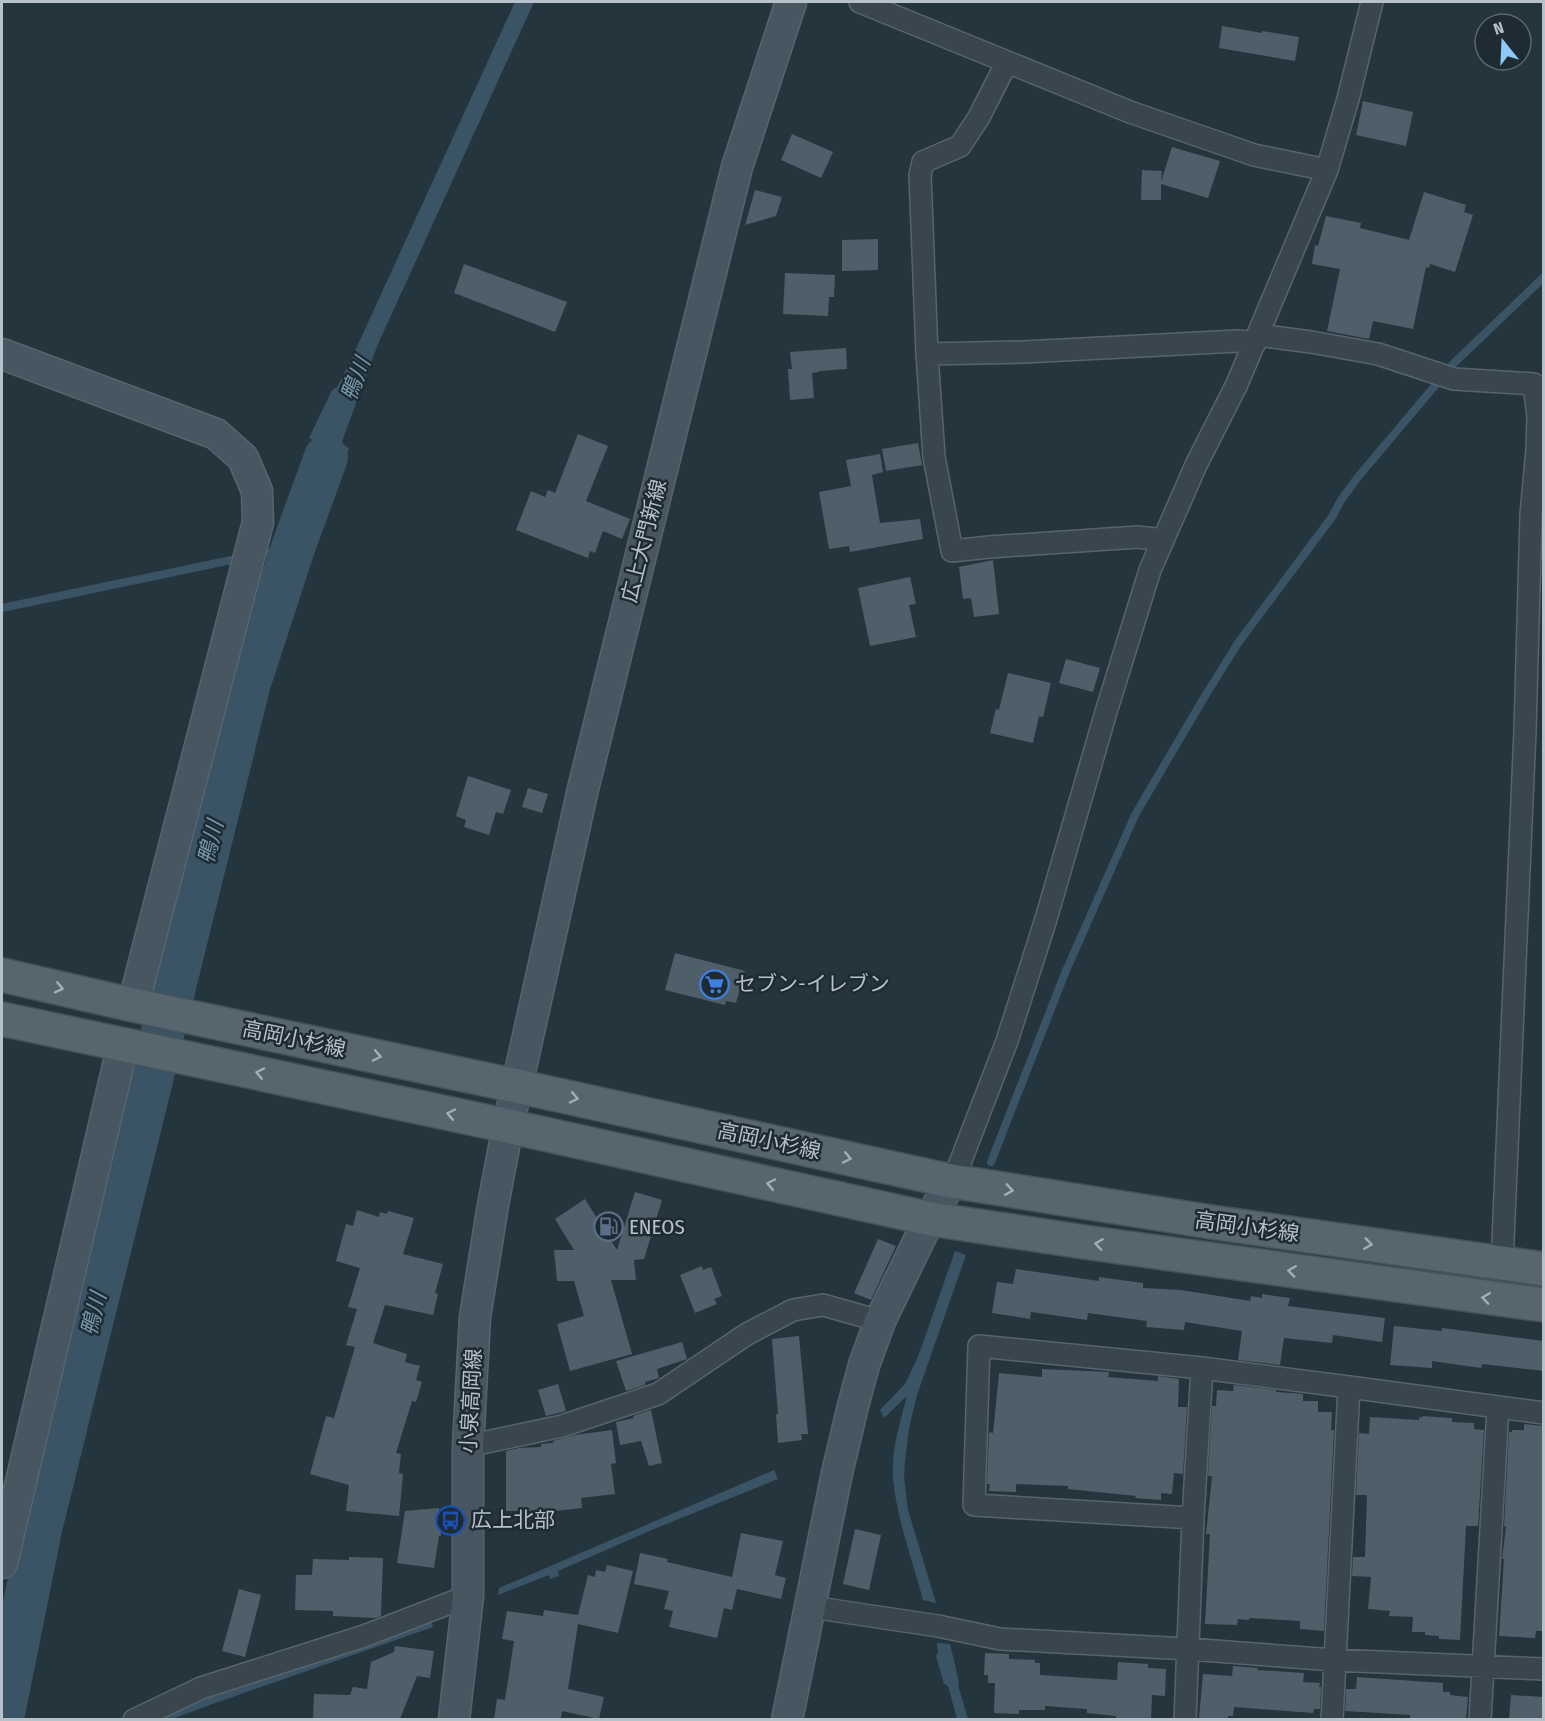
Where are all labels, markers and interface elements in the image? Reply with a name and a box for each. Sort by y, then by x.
north arrow [1473,12,1533,72]
text: N [1491,18,1506,39]
water label: 鴨川 [335,352,377,405]
street label: 広上大門新線 [616,477,672,605]
water label: 鴨川 [192,816,229,867]
supermarket icon: セブン-イレブン [698,968,730,1000]
place label: セブン-イレブン [735,971,890,997]
one-way arrow [53,981,63,994]
street label: 高岡小杉線 [240,1015,348,1063]
one-way arrow [372,1049,382,1062]
one-way arrow [256,1068,266,1081]
one-way arrow [569,1091,579,1104]
one-way arrow [446,1108,456,1121]
street label: 高岡小杉線 [715,1117,823,1165]
one-way arrow [842,1151,852,1164]
one-way arrow [766,1178,776,1191]
one-way arrow [1004,1184,1014,1196]
street label: 高岡小杉線 [1193,1207,1301,1247]
fuel station icon: ENEOS [592,1211,624,1243]
place label: ENEOS [629,1214,685,1240]
one-way arrow [1363,1238,1373,1250]
one-way arrow [1095,1239,1104,1251]
one-way arrow [1288,1266,1297,1278]
water label: 鴨川 [75,1288,112,1339]
one-way arrow [1481,1292,1490,1304]
street label: 小泉高岡線 [455,1348,487,1454]
bus stop icon: 広上北部 [434,1504,466,1536]
place label: 広上北部 [471,1507,555,1533]

